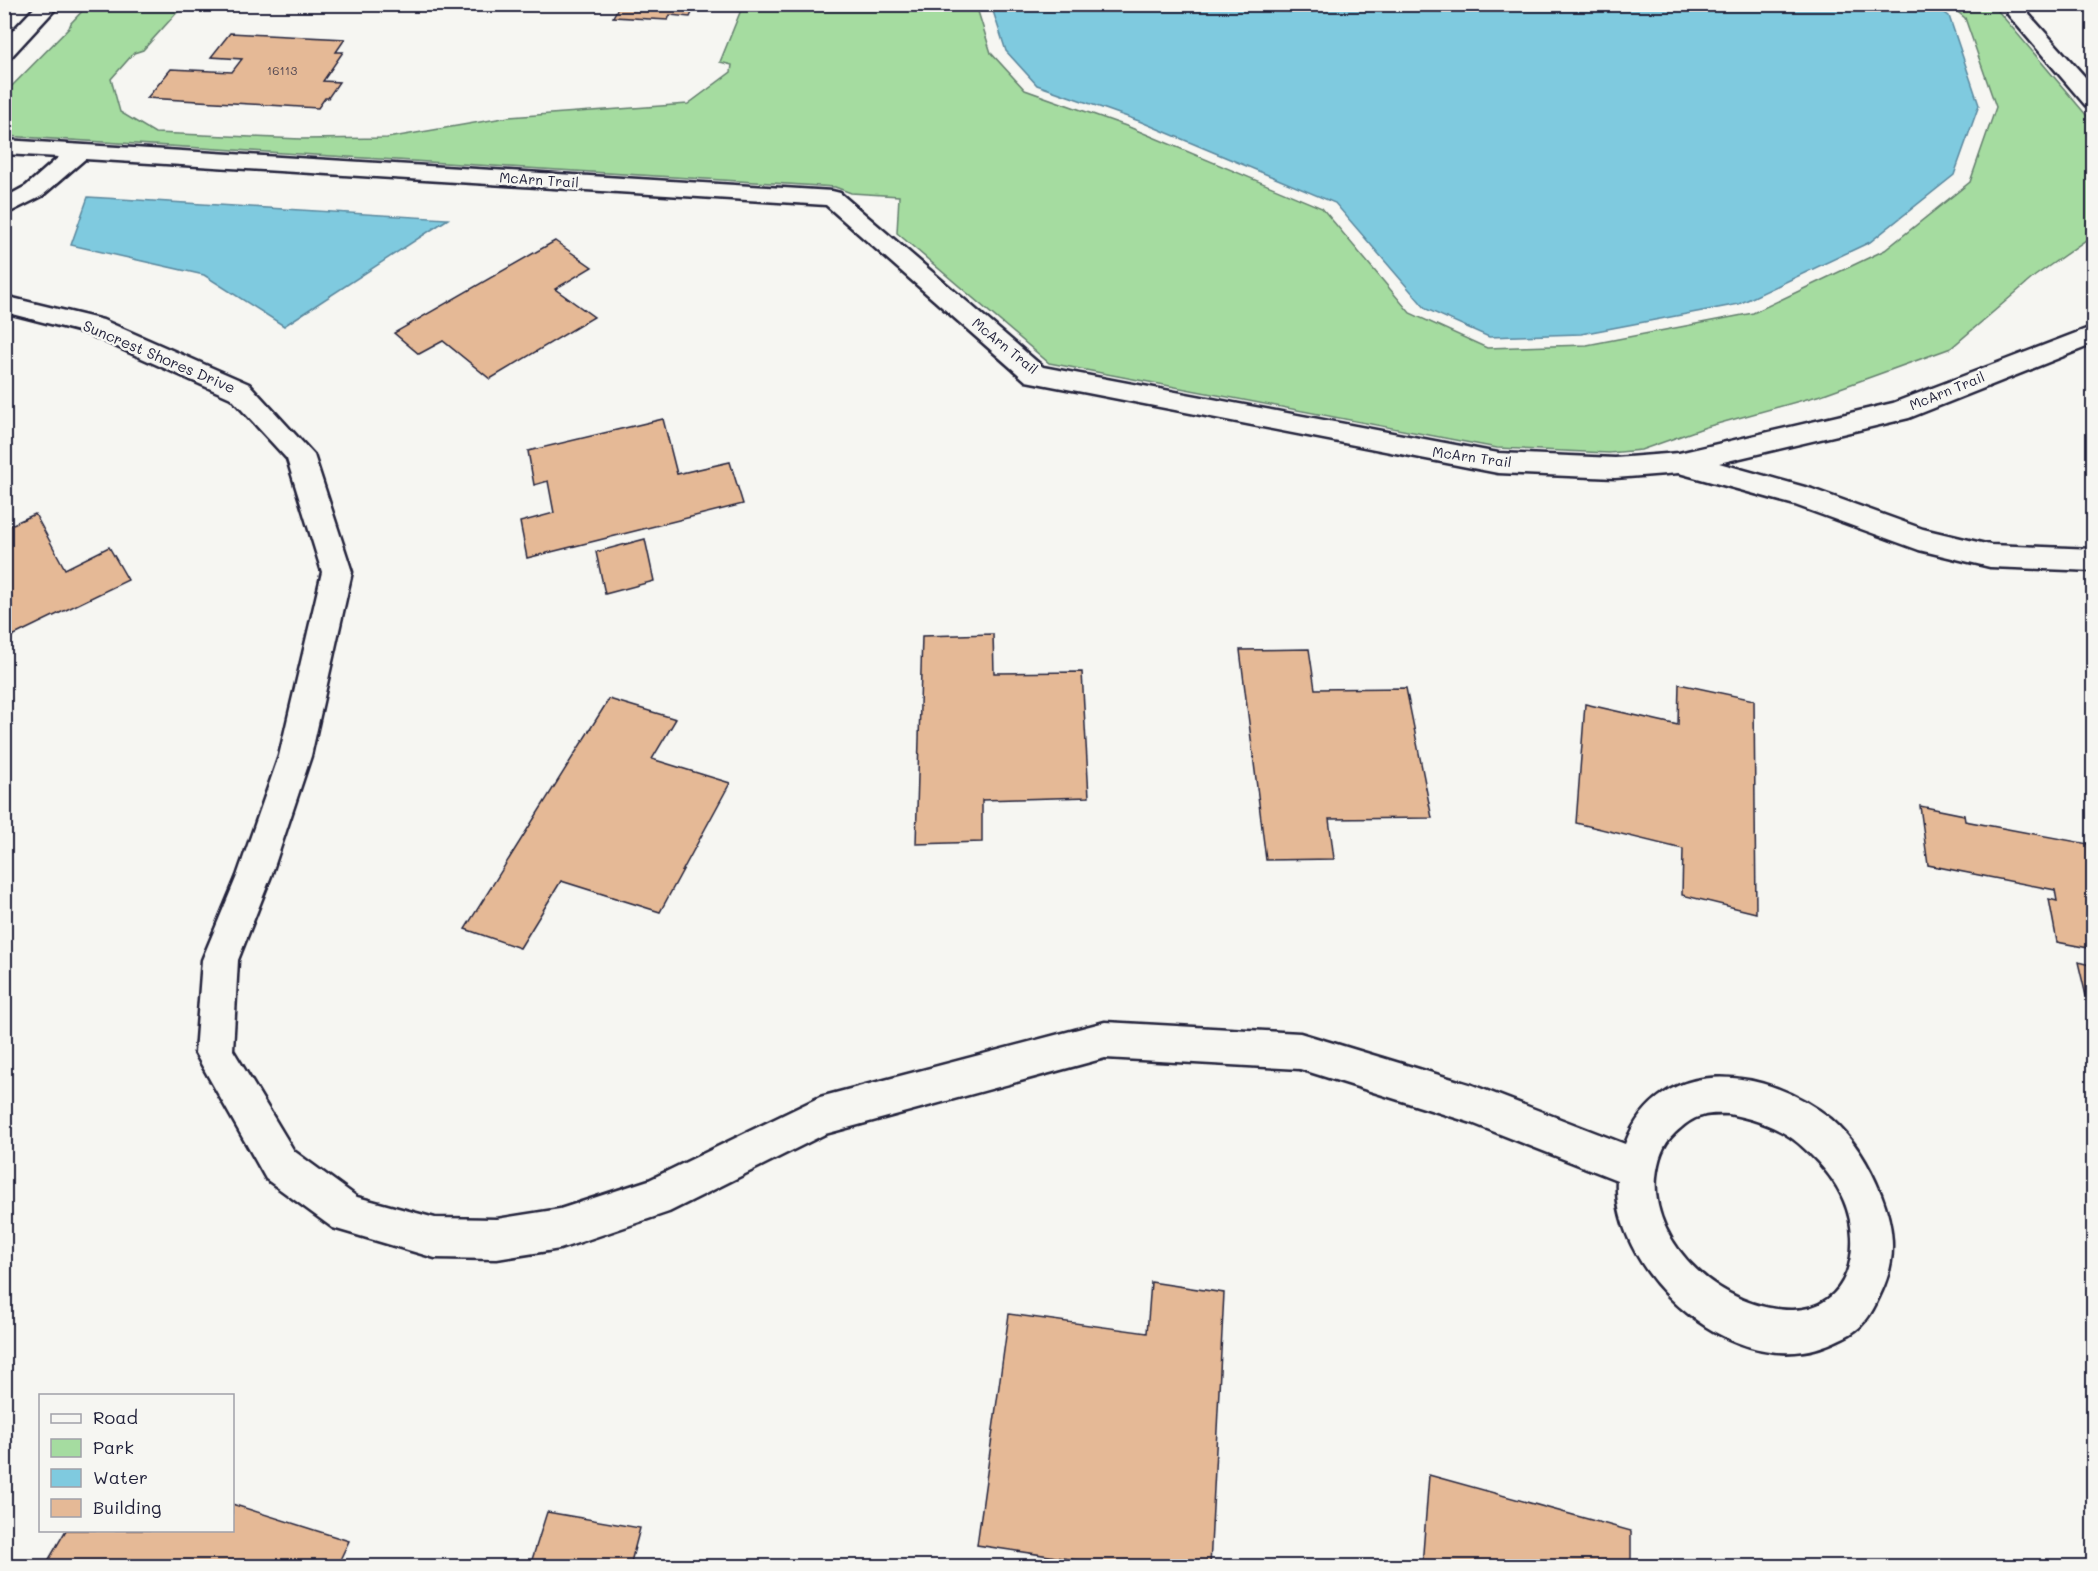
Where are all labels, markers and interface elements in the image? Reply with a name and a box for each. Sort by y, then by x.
house number: 16113 [267,62,297,78]
street label: McArn Trail [499,167,579,192]
street label: McArn Trail [968,313,1042,378]
street label: Suncrest Shores Drive [80,315,239,397]
street label: McArn Trail [1906,367,1987,414]
street label: McArn Trail [1431,442,1513,471]
legend [39,1394,234,1532]
text: Road [93,1405,138,1429]
text: Park [93,1435,134,1459]
text: Water [93,1465,148,1489]
text: Building [93,1495,161,1519]

